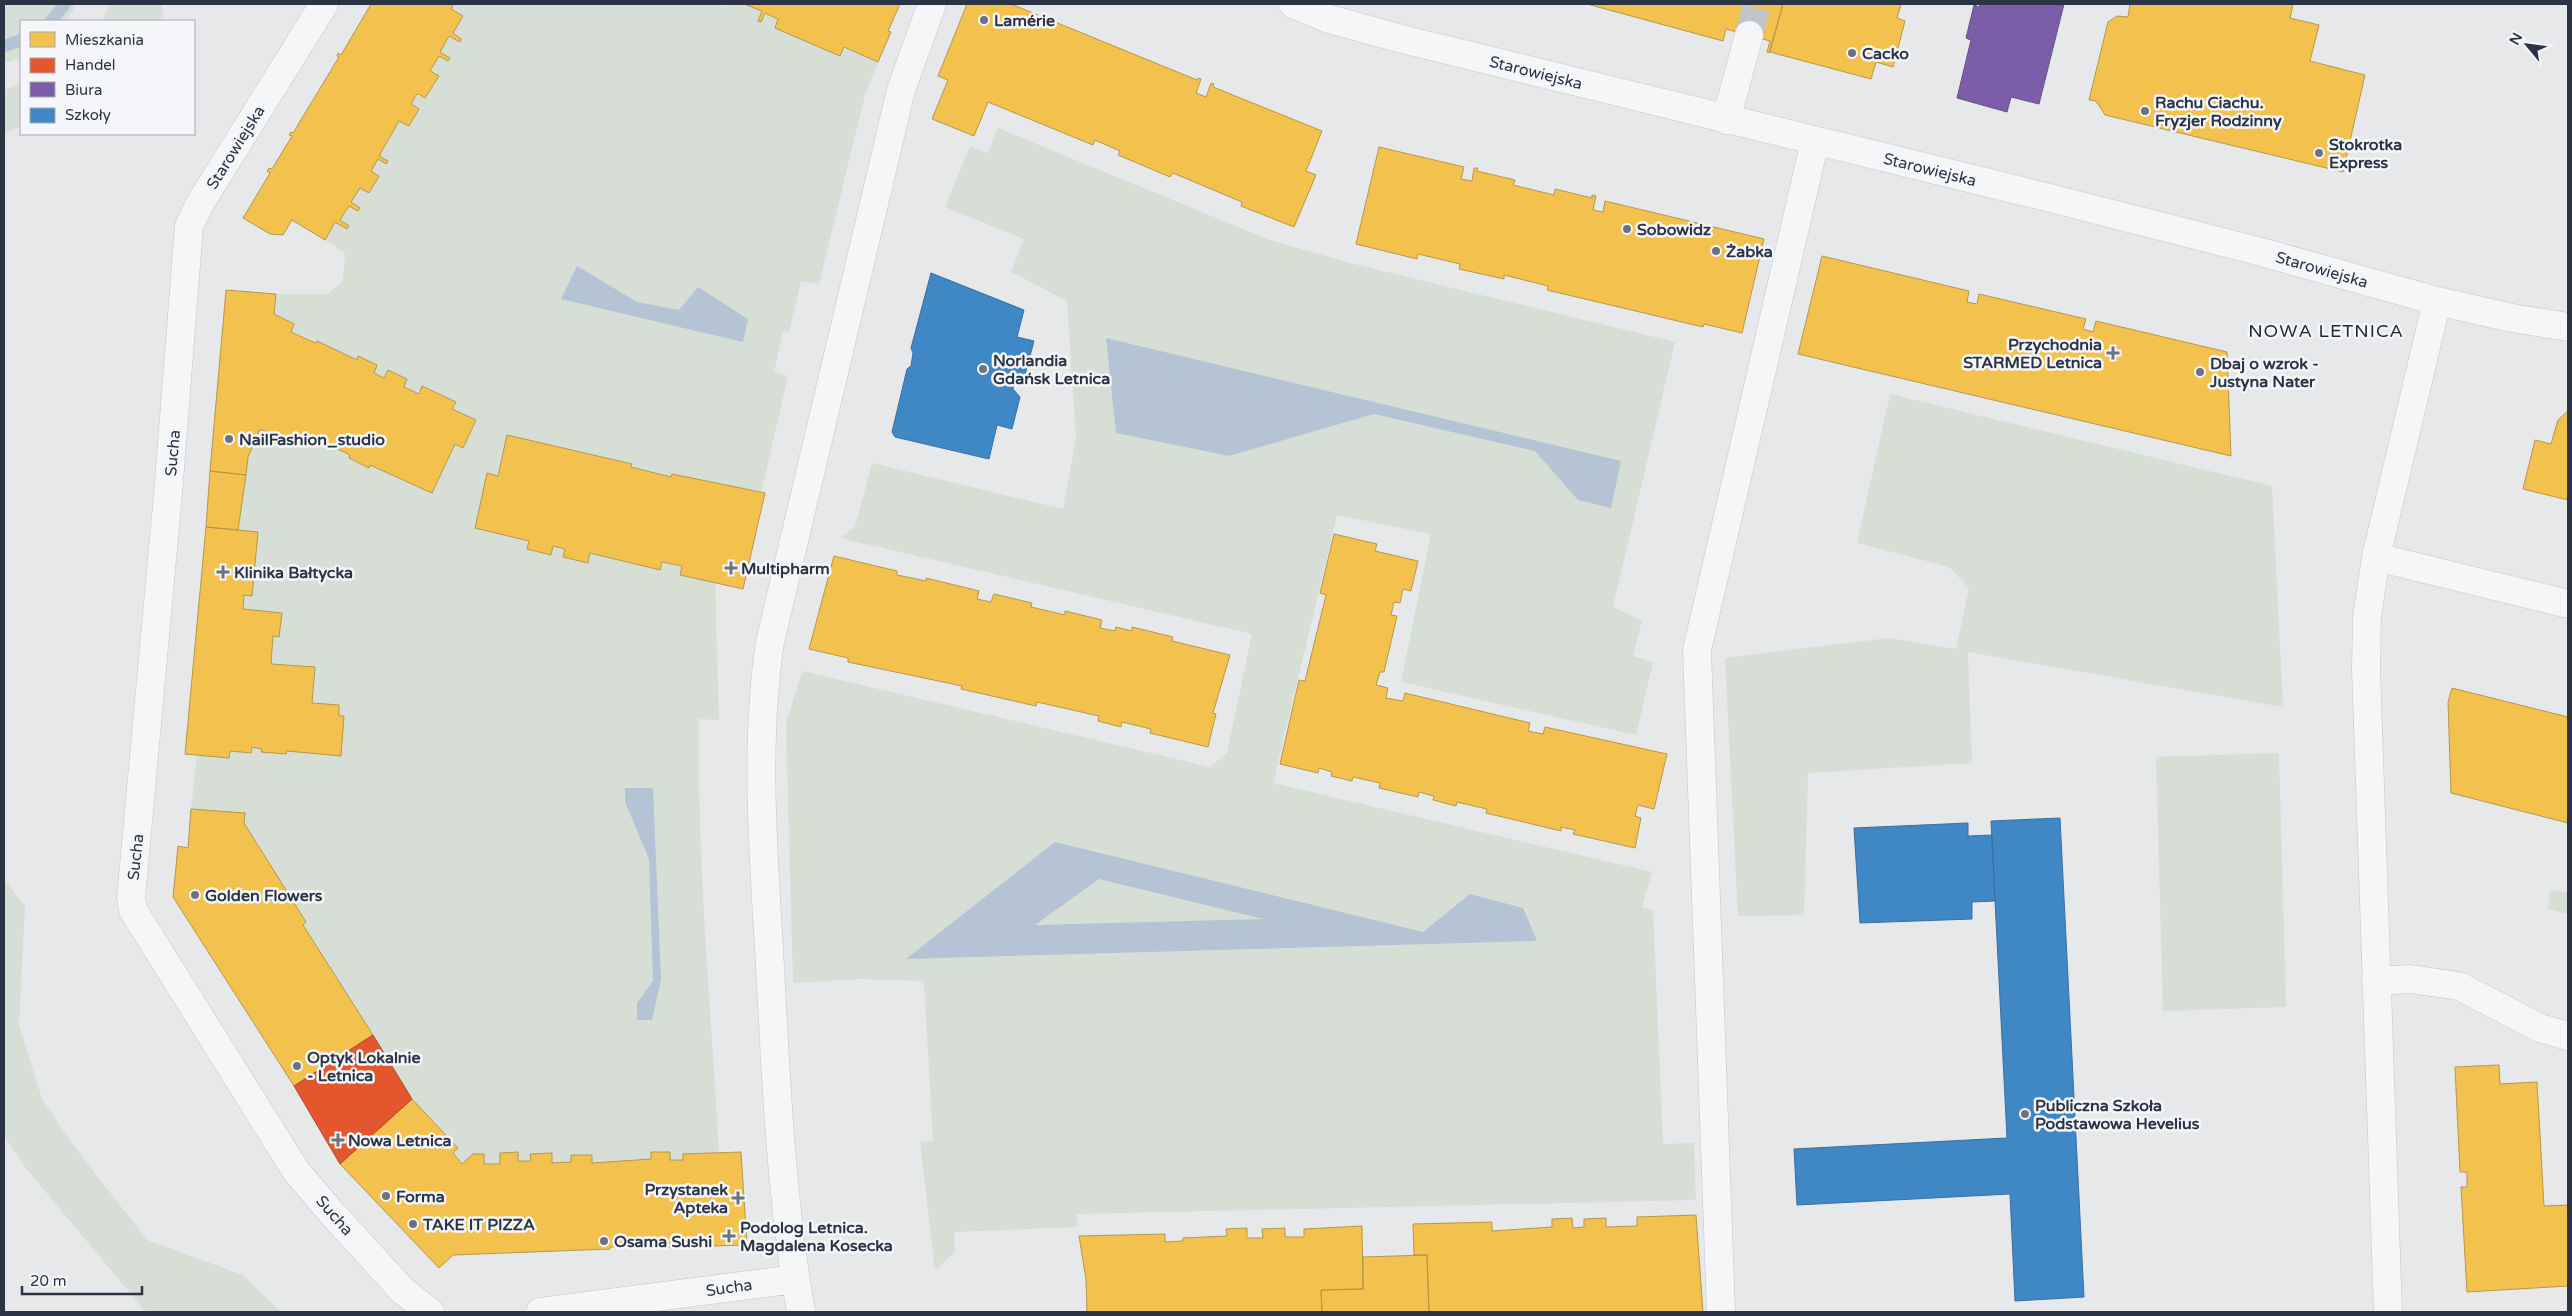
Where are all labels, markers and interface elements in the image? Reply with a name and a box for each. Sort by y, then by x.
place label: Lamérie [994,11,1055,31]
marker: Lamérie [978,14,990,26]
legend [20,20,195,135]
north arrow [2502,20,2552,70]
text: N [2506,30,2526,48]
text: Mieszkania [65,31,144,49]
place label: Cacko [1862,44,1909,64]
marker: Cacko [1846,47,1858,59]
street label: Starowiejska [1487,52,1584,94]
text: Handel [65,56,116,74]
text: Biura [65,81,102,99]
place label: Rachu Ciachu. Fryzjer Rodzinny [2155,93,2282,131]
street label: Starowiejska [202,102,270,193]
marker: Rachu Ciachu. Fryzjer Rodzinny [2139,105,2151,117]
text: Szkoły [65,106,111,124]
place label: Stokrotka Express [2329,135,2402,173]
marker: Stokrotka Express [2313,147,2325,159]
street label: Starowiejska [1881,149,1978,191]
place label: Sobowidz [1637,220,1711,240]
marker: Sobowidz [1621,223,1633,235]
place label: Żabka [1726,242,1773,262]
marker: Żabka [1710,245,1722,257]
street label: Starowiejska [2273,247,2370,293]
district label: NOWA LETNICA [2248,320,2404,342]
place label: Przychodnia STARMED Letnica [1963,335,2102,373]
marker: Przychodnia STARMED Letnica [2106,346,2120,360]
place label: Norlandia Gdańsk Letnica [993,351,1110,389]
place label: Dbaj o wzrok - Justyna Nater [2209,354,2319,392]
marker: Norlandia Gdańsk Letnica [977,363,989,375]
marker: Dbaj o wzrok - Justyna Nater [2194,366,2206,378]
street label: Sucha [161,429,185,477]
place label: NailFashion_studio [239,430,385,450]
marker: NailFashion_studio [223,433,235,445]
place label: Multipharm [741,559,830,579]
marker: Multipharm [725,562,737,574]
place label: Klinika Bałtycka [234,563,353,583]
marker: Klinika Bałtycka [216,565,230,579]
street label: Sucha [124,833,148,881]
place label: Golden Flowers [205,886,323,906]
marker: Golden Flowers [189,889,201,901]
place label: Optyk Lokalnie - Letnica [307,1048,421,1086]
marker: Optyk Lokalnie - Letnica [291,1060,303,1072]
place label: Publiczna Szkoła Podstawowa Hevelius [2035,1096,2200,1134]
marker: Publiczna Szkoła Podstawowa Hevelius [2019,1108,2031,1120]
place label: Nowa Letnica [348,1131,452,1151]
marker: Nowa Letnica [332,1134,344,1146]
place label: Przystanek Apteka [644,1180,728,1218]
place label: Forma [396,1187,445,1207]
marker: Forma [380,1190,392,1202]
street label: Sucha [311,1191,357,1240]
marker: Przystanek Apteka [732,1192,744,1204]
place label: TAKE IT PIZZA [422,1215,535,1235]
marker: TAKE IT PIZZA [407,1218,419,1230]
place label: Podolog Letnica. Magdalena Kosecka [740,1218,893,1256]
marker: Podolog Letnica. Magdalena Kosecka [722,1229,736,1243]
place label: Osama Sushi [614,1232,712,1252]
marker: Osama Sushi [598,1235,610,1247]
scale bar [22,1264,142,1296]
text: 20 m [30,1272,67,1290]
street label: Sucha [705,1275,754,1301]

